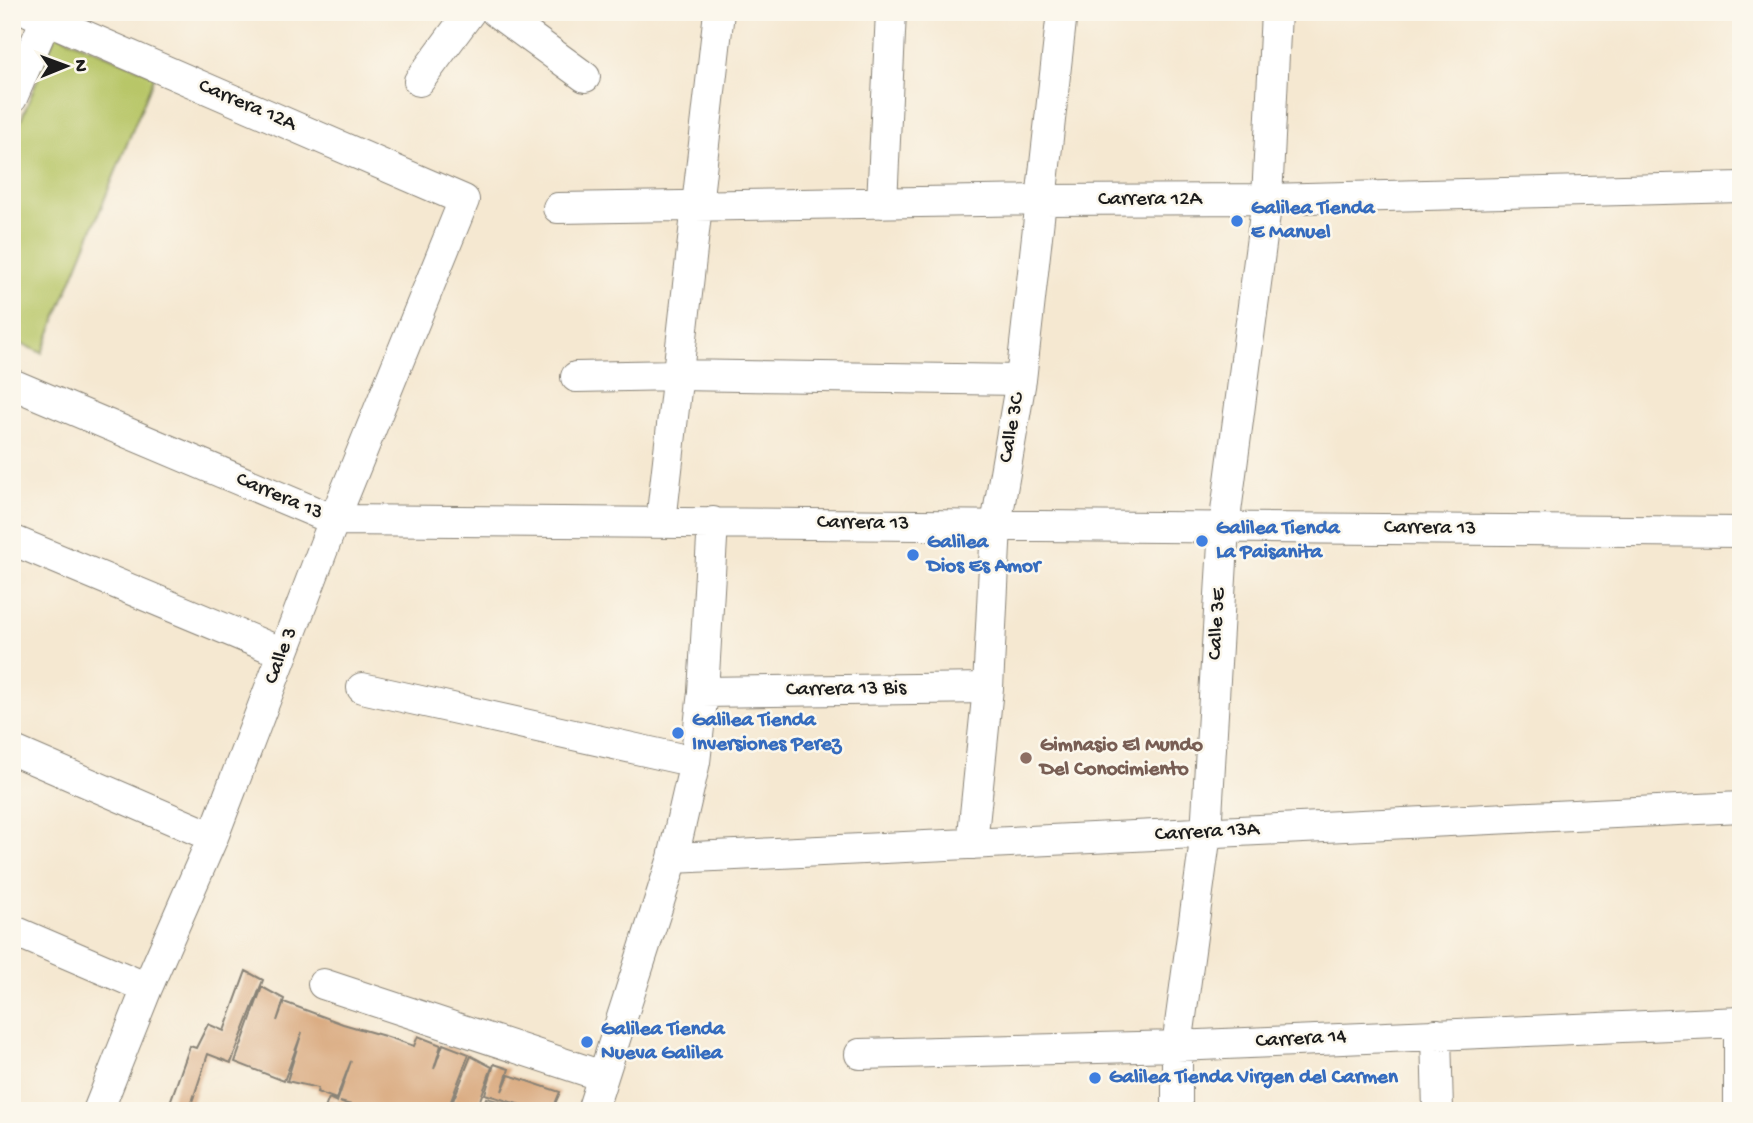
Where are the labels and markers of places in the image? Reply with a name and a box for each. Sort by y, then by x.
place label: Galilea Tienda E Manuel [1251,197,1376,246]
marker: Galilea Tienda E Manuel [1229,213,1245,229]
place label: Galilea Tienda La Paisanita [1216,517,1341,566]
place label: Galilea Dios Es Amor [925,531,1043,580]
marker: Galilea Tienda La Paisanita [1194,533,1210,549]
marker: Galilea Dios Es Amor [905,547,921,563]
place label: Galilea Tienda Inversiones Perez [692,709,843,758]
marker: Galilea Tienda Inversiones Perez [670,725,686,741]
place label: Gimnasio El Mundo Del Conocimiento [1038,734,1203,783]
marker: Gimnasio El Mundo Del Conocimiento [1018,750,1034,766]
place label: Galilea Tienda Nueva Galilea [601,1018,726,1067]
marker: Galilea Tienda Nueva Galilea [579,1034,595,1050]
place label: Galilea Tienda Virgen del Carmen [1109,1066,1399,1091]
marker: Galilea Tienda Virgen del Carmen [1087,1070,1103,1086]

